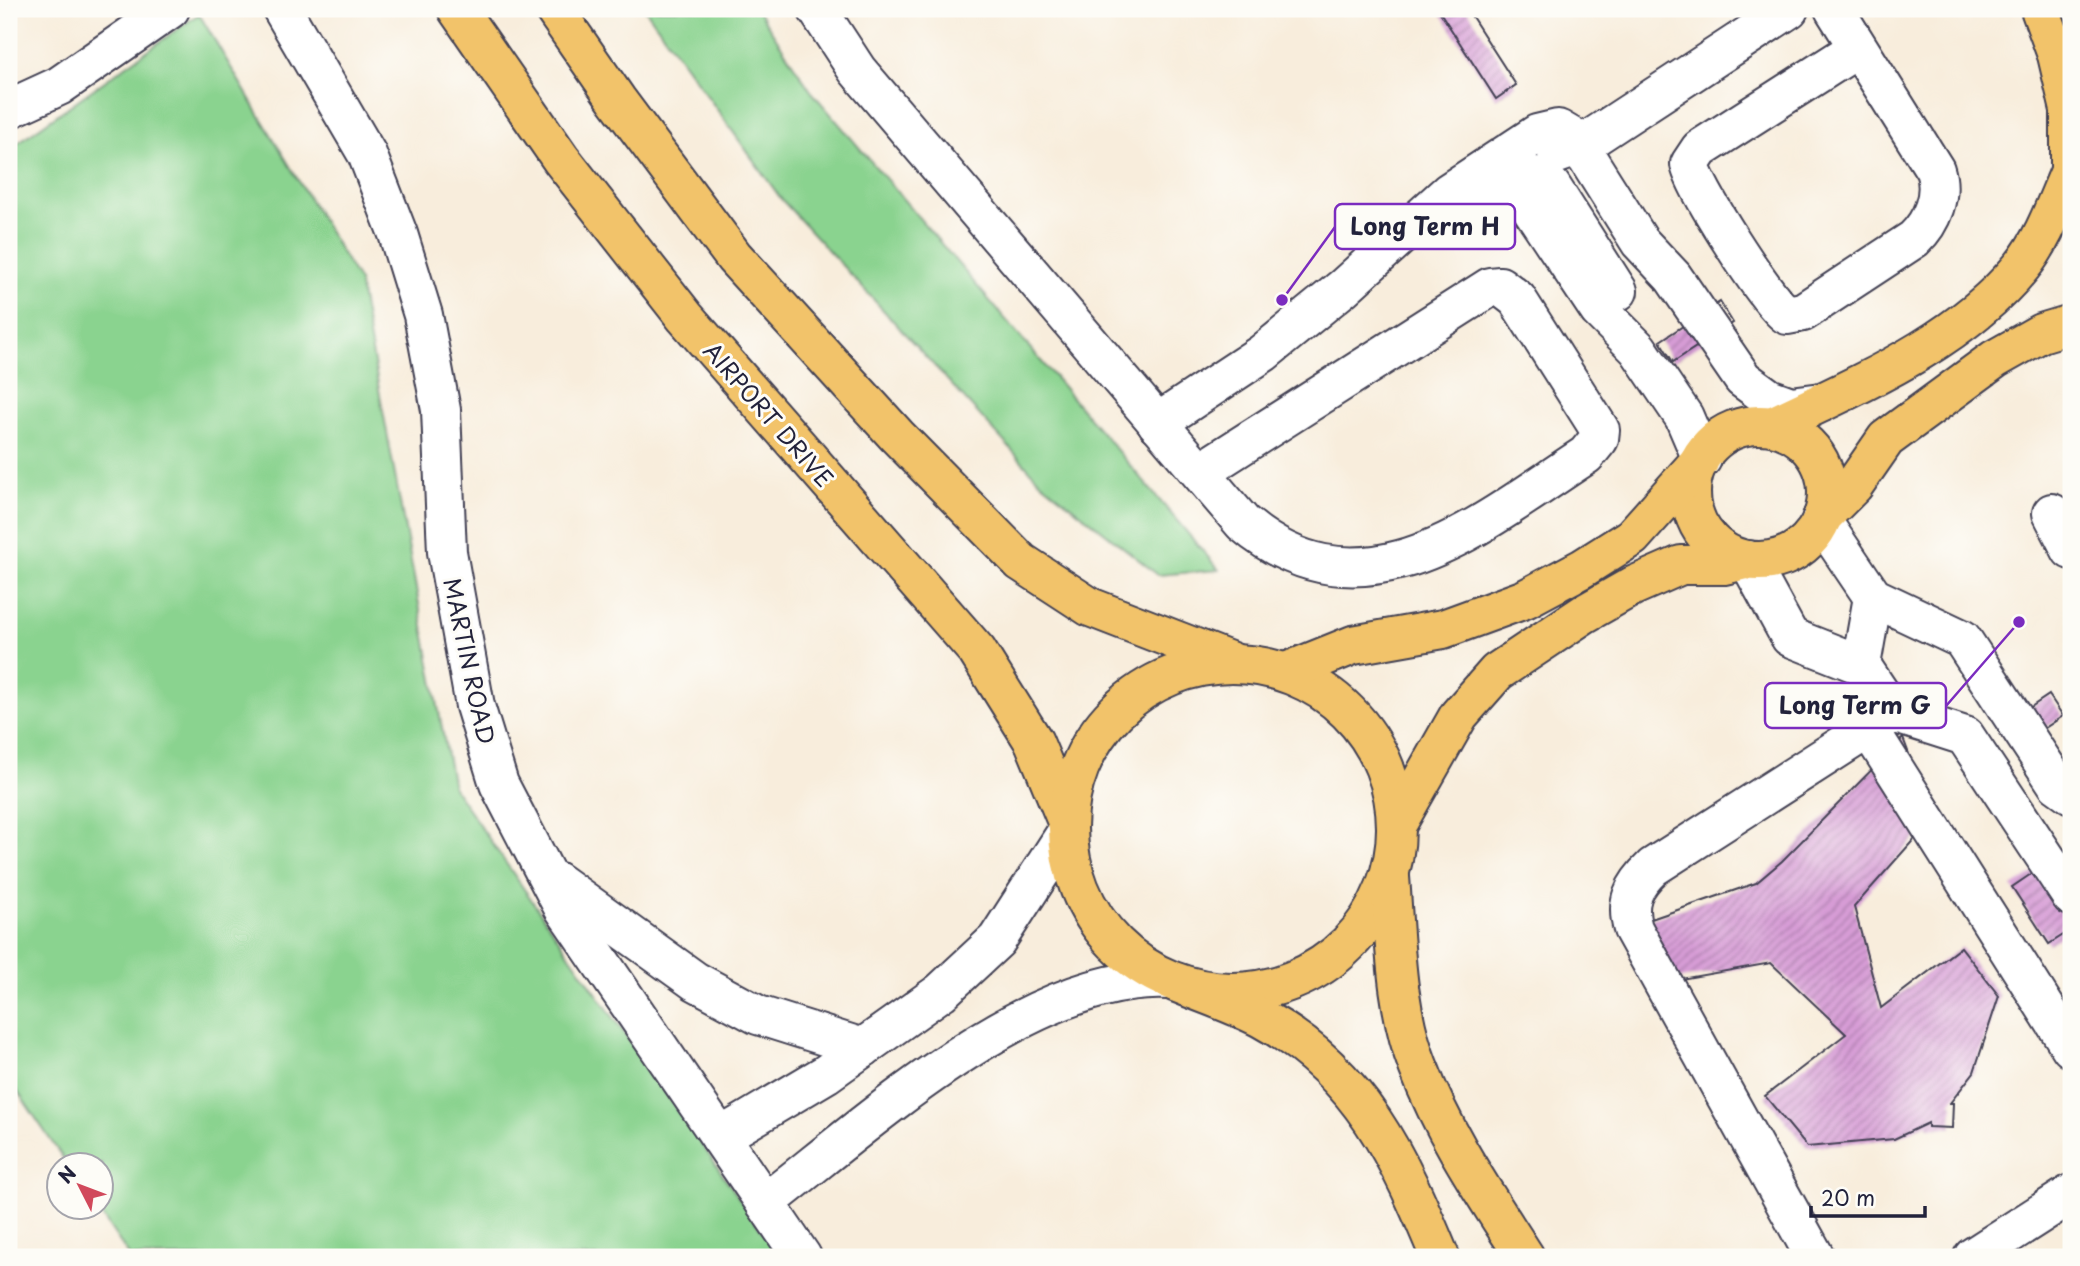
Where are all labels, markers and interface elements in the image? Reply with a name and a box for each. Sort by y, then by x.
callout: Long Term H [1335,204,1515,249]
text: Long Term H [1350,207,1500,243]
street label: AIRPORT DRIVE [696,334,842,494]
street label: MARTIN ROAD [435,575,505,747]
callout: Long Term G [1765,683,1946,728]
text: Long Term G [1779,686,1931,722]
north arrow [46,1150,116,1220]
text: N [51,1159,82,1189]
scale bar [1811,1175,1924,1219]
text: 20 m [1821,1181,1875,1213]

